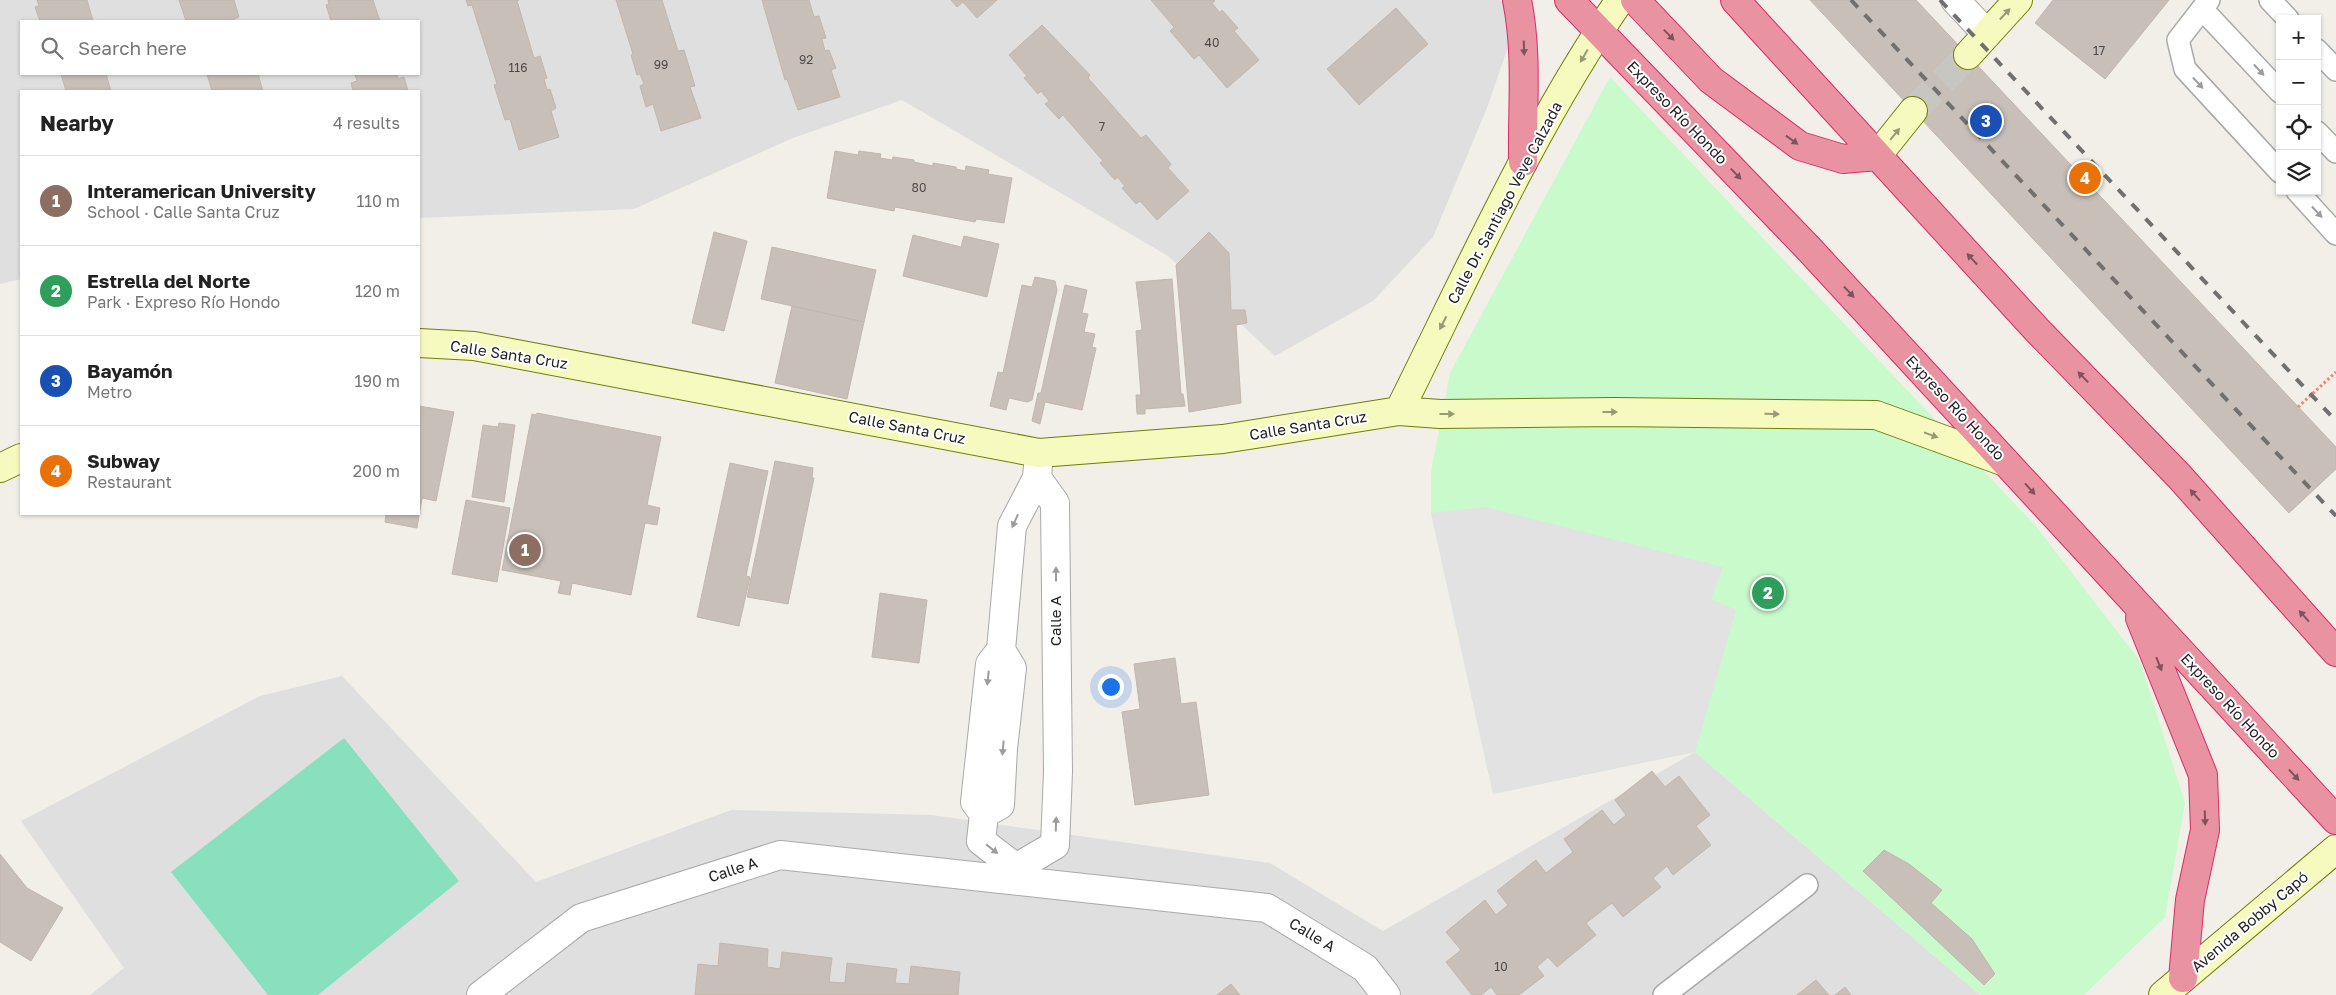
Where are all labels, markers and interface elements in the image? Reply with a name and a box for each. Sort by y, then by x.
one-way arrow [1999,9,2011,21]
map controls [2276,15,2321,195]
button: + [2276,15,2321,60]
search box [20,20,420,75]
one-way arrow [1663,29,1675,41]
icon: search [38,34,66,62]
house number: 40 [1205,35,1219,50]
text: Search here [78,36,187,59]
one-way arrow [1520,40,1528,56]
house number: 17 [2093,43,2105,58]
one-way arrow [1580,48,1588,63]
house number: 92 [799,52,813,67]
house number: 99 [654,57,668,72]
street label: Expreso Río Hondo [1624,57,1732,168]
house number: 116 [509,60,527,75]
button: − [2276,60,2321,105]
one-way arrow [2253,64,2265,76]
one-way arrow [2192,77,2204,89]
street label: Calle Dr. Santiago Veve Calzada [1443,98,1565,307]
pin: 3 [1970,102,2002,140]
button: locate [2276,105,2321,150]
text: Nearby [40,110,114,136]
text: 4 results [333,113,400,133]
house number: 7 [1099,119,1105,134]
one-way arrow [1890,128,1901,141]
one-way arrow [1785,135,1799,145]
button: layers [2276,150,2321,195]
pin: 4 [2069,159,2101,197]
one-way arrow [1730,168,1742,180]
text: Interamerican University [87,179,316,202]
house number: 80 [912,180,926,195]
text: 1 [52,191,60,211]
text: 110 m [356,191,400,211]
text: School · Calle Santa Cruz [87,202,280,222]
one-way arrow [2311,206,2323,218]
one-way arrow [1966,254,1978,266]
text: Estrella del Norte [87,269,250,292]
text: 2 [51,281,61,301]
text: 120 m [355,281,400,301]
one-way arrow [1843,285,1854,298]
text: Park · Expreso Río Hondo [87,292,280,312]
one-way arrow [1439,316,1447,330]
street label: Calle Santa Cruz [449,336,570,372]
street label: Expreso Río Hondo [1903,351,2009,463]
text: Bayamón [87,359,172,382]
text: 3 [51,371,61,391]
text: 190 m [354,371,400,391]
one-way arrow [2077,372,2089,384]
text: Metro [87,382,132,402]
street label: Calle Santa Cruz [847,407,968,447]
street label: Calle Santa Cruz [1248,407,1368,443]
one-way arrow [1602,408,1618,416]
one-way arrow [1440,410,1456,418]
one-way arrow [1765,410,1781,418]
one-way arrow [1924,432,1939,439]
text: Subway [87,449,160,472]
text: 4 [51,461,61,481]
text: 200 m [353,461,400,481]
text: Restaurant [87,472,172,492]
one-way arrow [2024,482,2036,494]
one-way arrow [2190,488,2201,501]
one-way arrow [1011,514,1019,528]
pin: 1 [509,531,541,569]
one-way arrow [1052,566,1060,582]
pin: 2 [1752,574,1784,612]
street label: Calle A [1046,596,1064,646]
one-way arrow [2298,610,2309,623]
street label: Expreso Río Hondo [2178,649,2284,761]
one-way arrow [2155,657,2163,672]
one-way arrow [984,671,992,687]
your location [1098,674,1124,700]
one-way arrow [999,740,1007,756]
one-way arrow [2288,769,2300,781]
one-way arrow [2201,810,2209,826]
one-way arrow [1052,816,1060,832]
one-way arrow [985,844,999,854]
street label: Calle A [706,853,760,885]
street label: Avenida Bobby Capó [2187,867,2311,975]
street label: Calle A [1286,913,1339,955]
house number: 10 [1494,959,1508,974]

